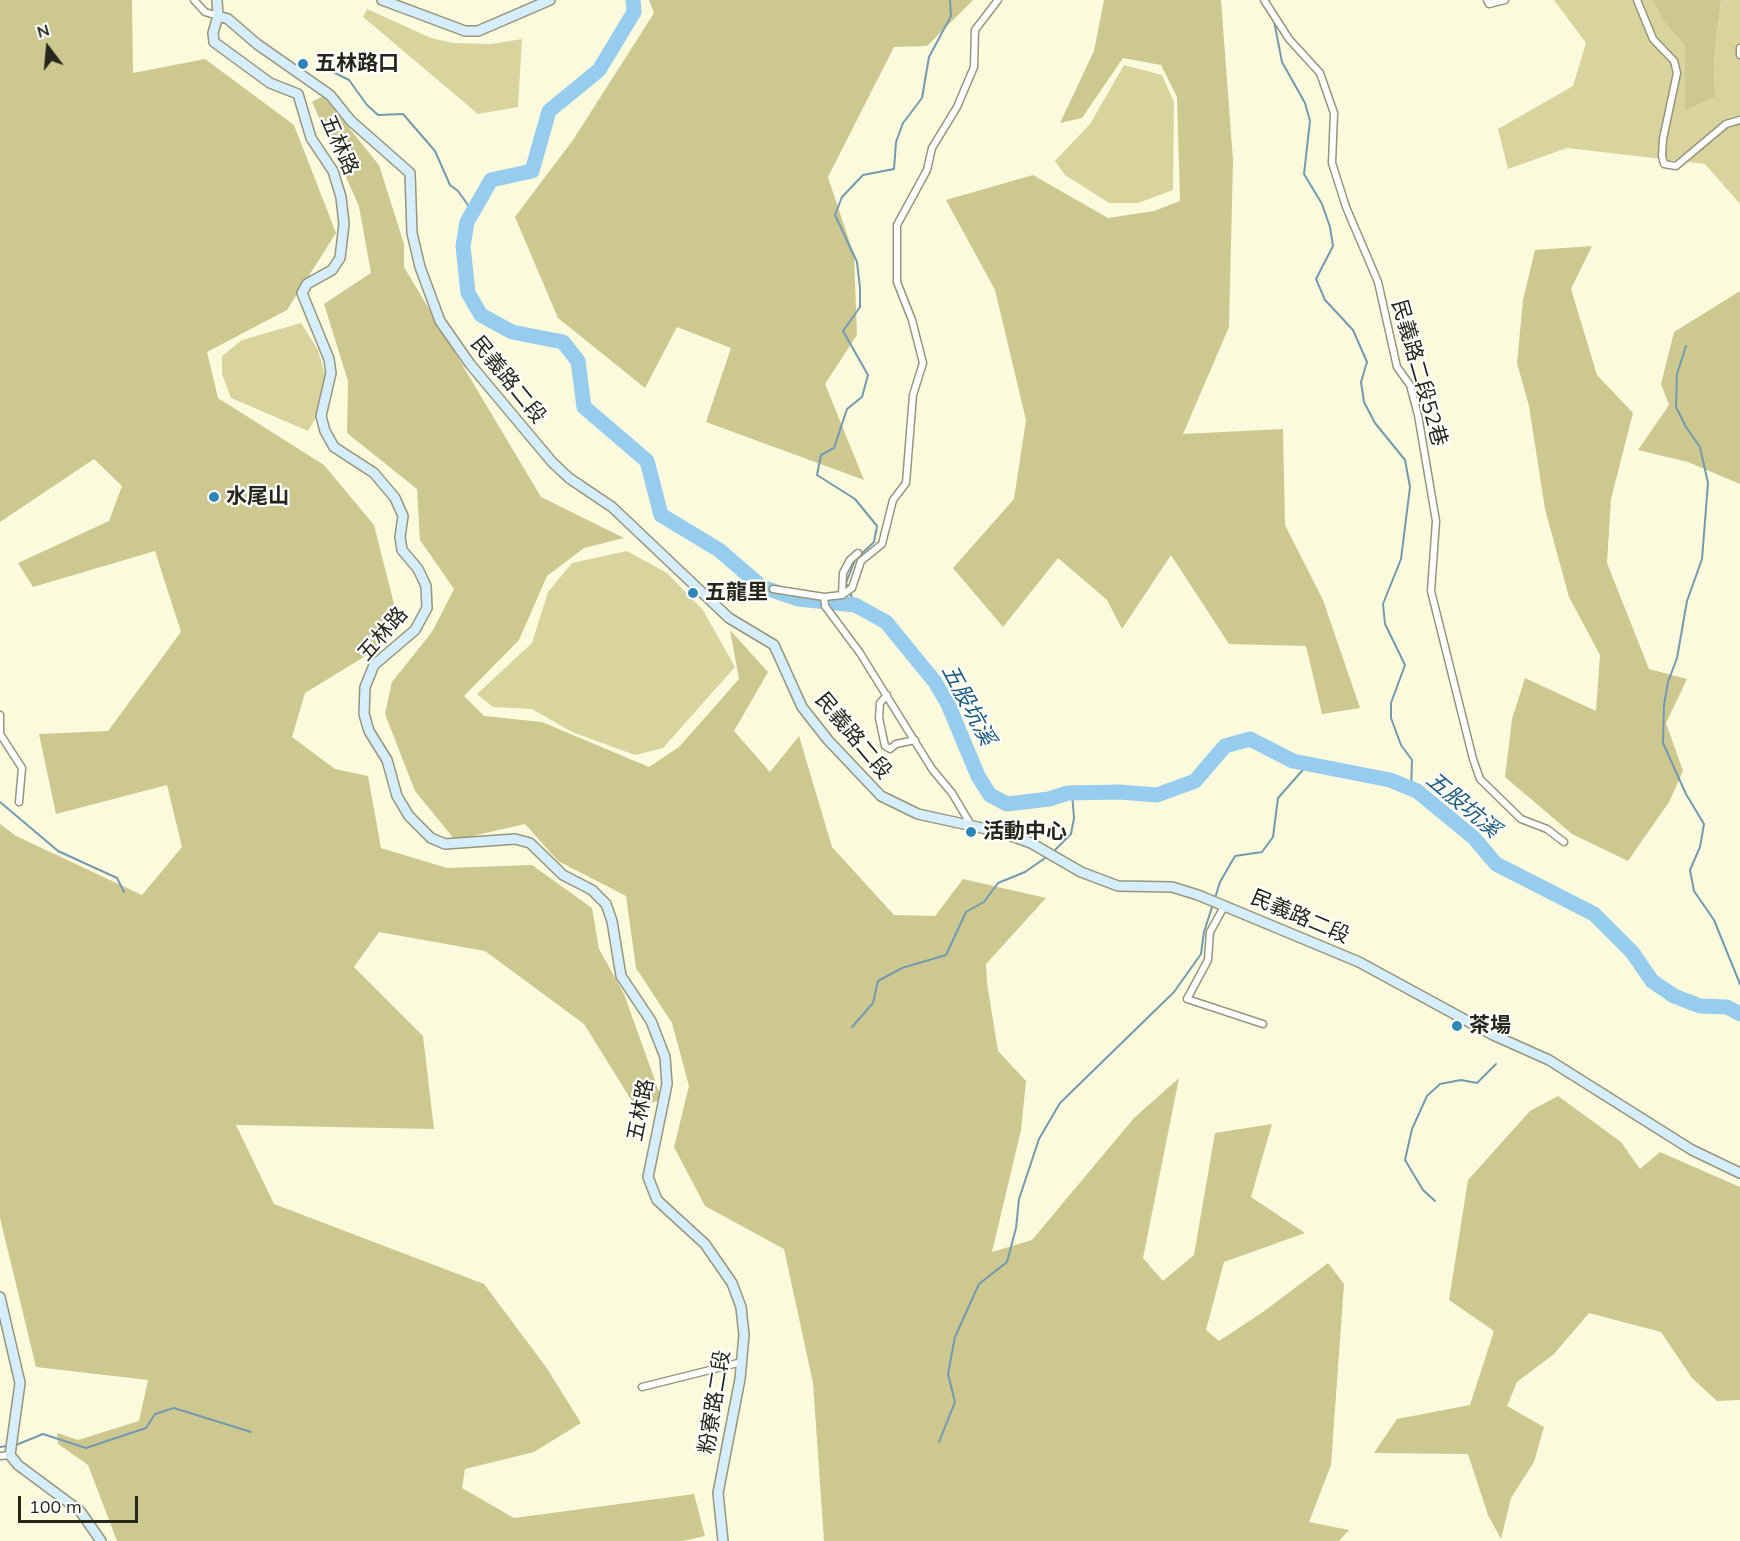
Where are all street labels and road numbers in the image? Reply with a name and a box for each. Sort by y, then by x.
street label: 五林路 [315,111,363,179]
street label: 民義路二段52巷 [1386,297,1452,449]
street label: 民義路二段 [465,331,551,429]
street label: 五林路 [353,602,413,666]
street label: 民義路二段 [810,688,896,784]
street label: 民義路二段 [1247,885,1353,949]
street label: 五林路 [623,1077,659,1143]
street label: 粉寮路二段 [694,1348,736,1456]

